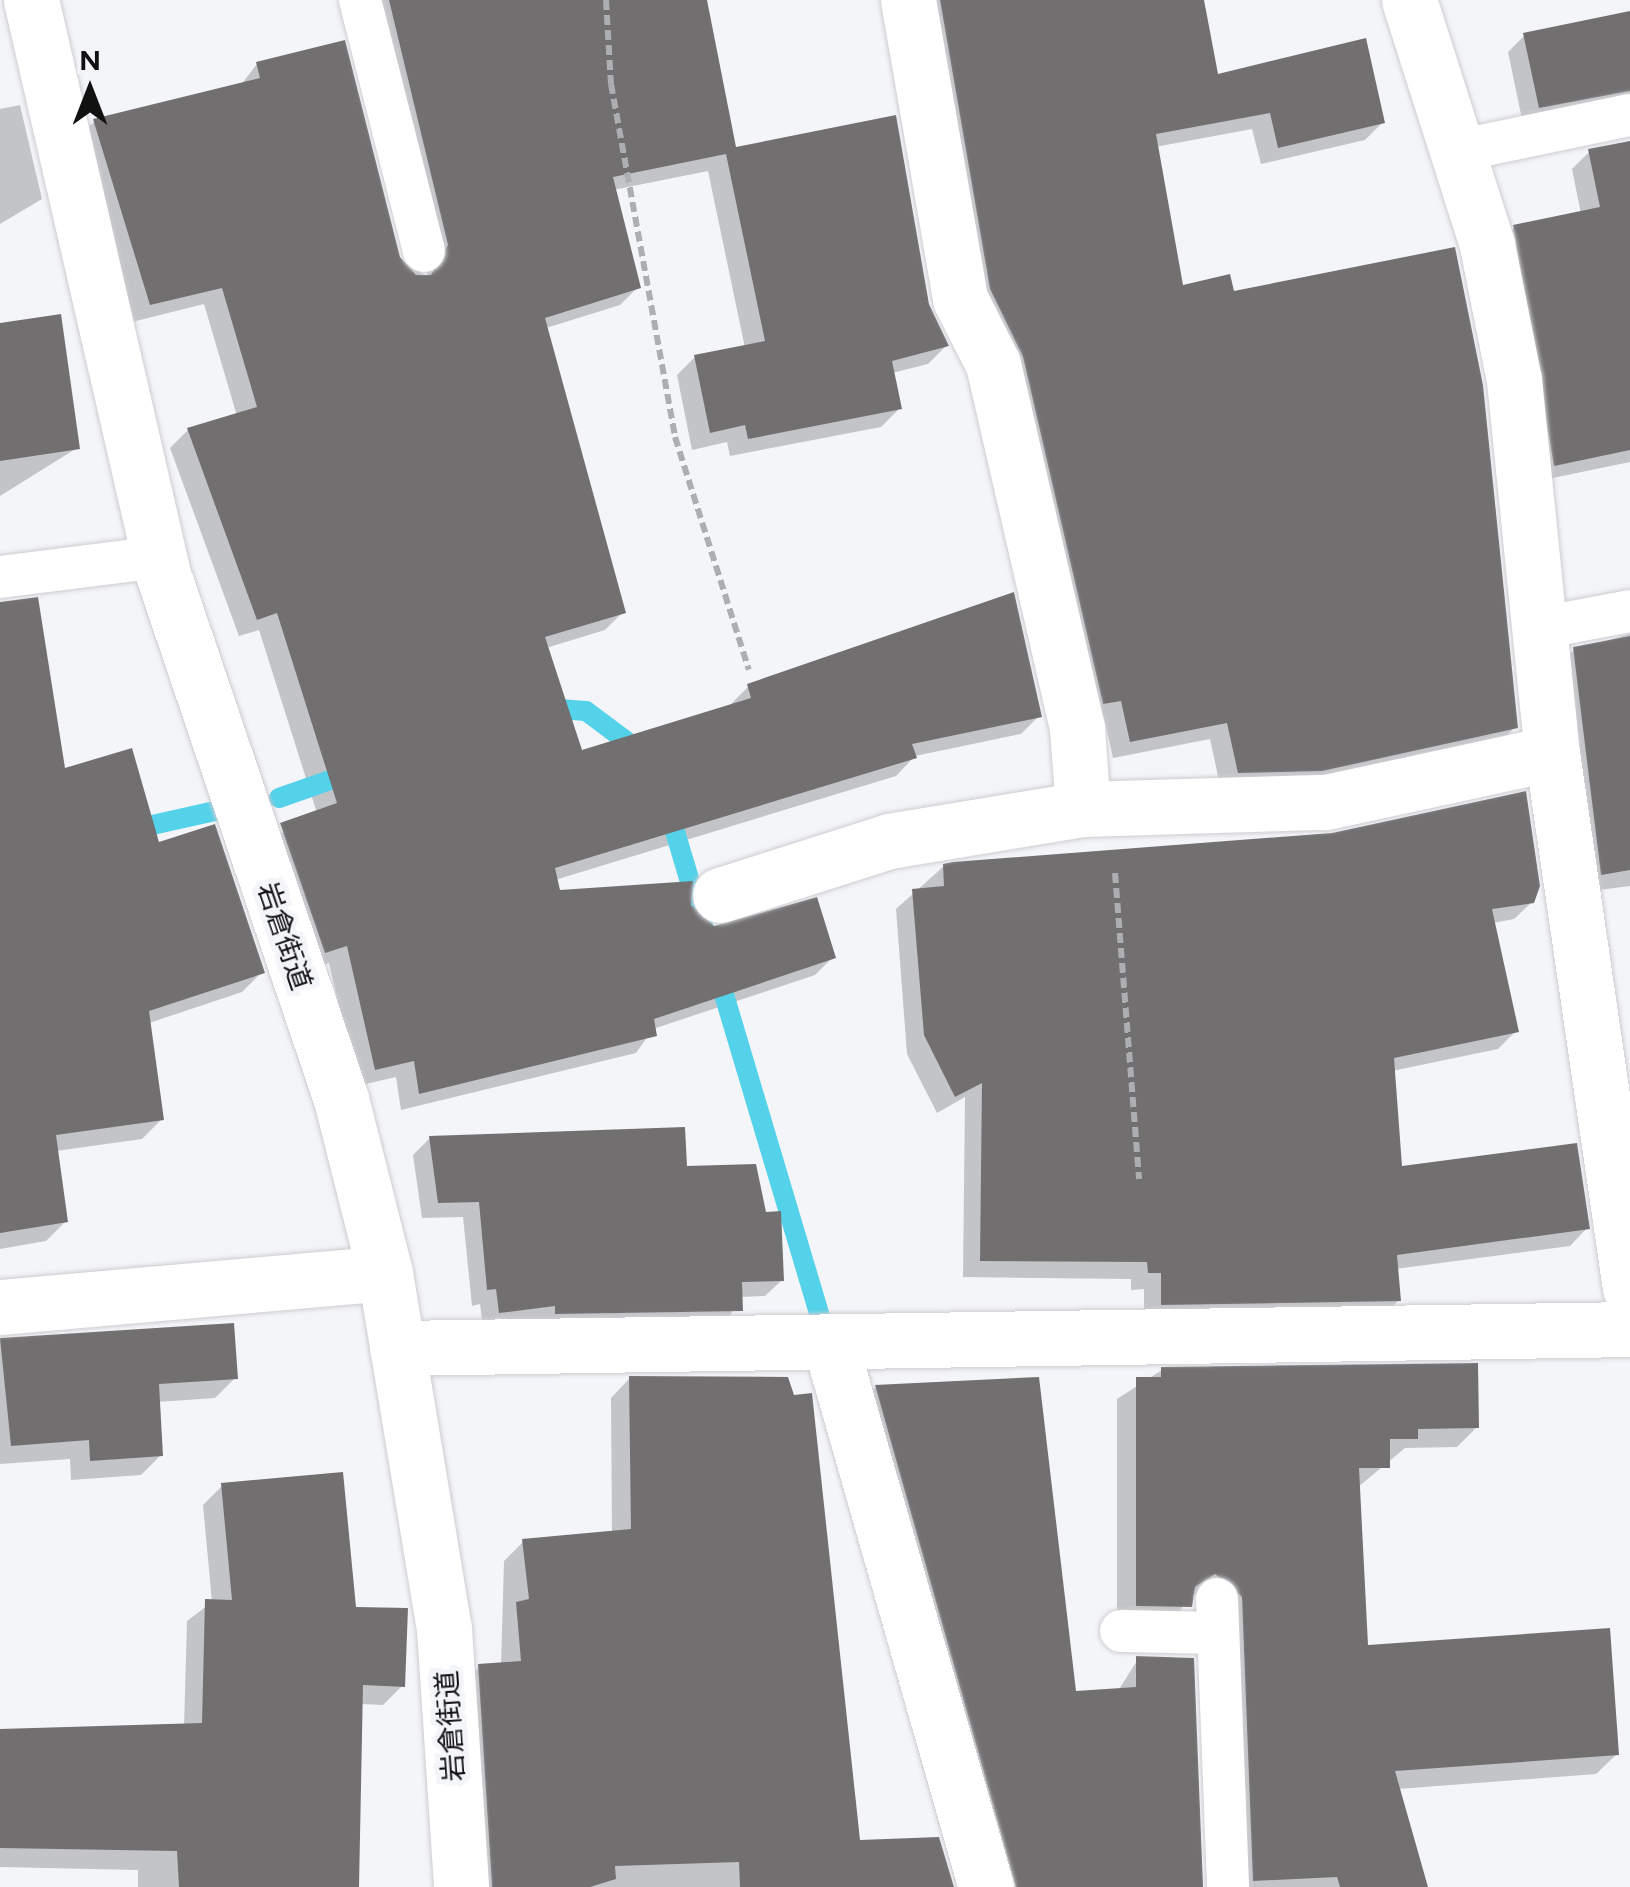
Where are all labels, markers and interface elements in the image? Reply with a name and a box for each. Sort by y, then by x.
north arrow [40,40,140,140]
text: N [79,43,101,77]
street label: 岩倉街道 [251,878,319,994]
street label: 岩倉街道 [429,1669,471,1783]

